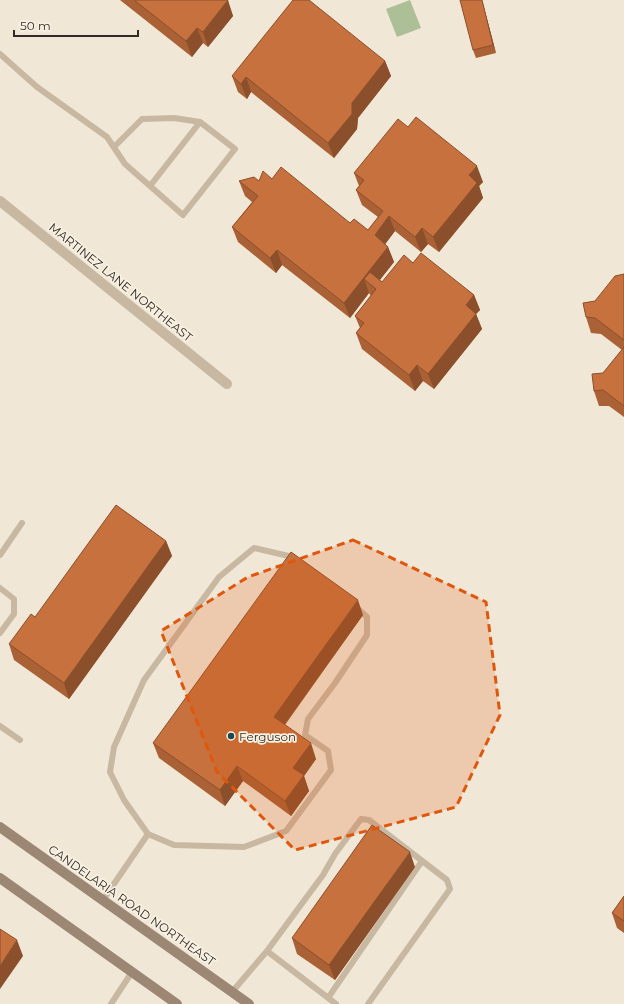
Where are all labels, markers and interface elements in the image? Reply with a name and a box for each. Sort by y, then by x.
scale bar [14,12,138,38]
text: 50 m [20,18,51,33]
street label: MARTINEZ LANE NORTHEAST [46,219,196,345]
place label: Ferguson [239,729,296,744]
marker: Ferguson [226,731,236,741]
street label: CANDELARIA ROAD NORTHEAST [46,841,218,969]

